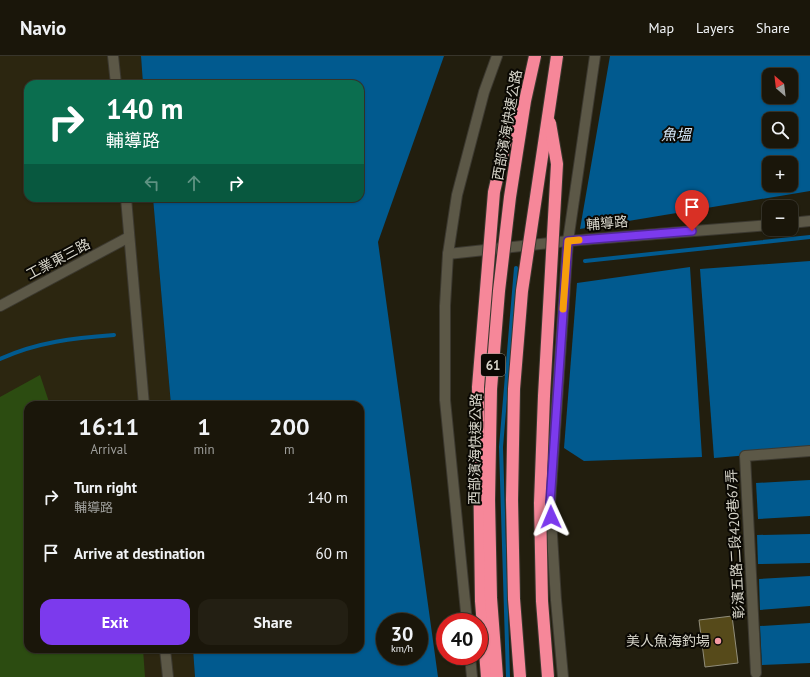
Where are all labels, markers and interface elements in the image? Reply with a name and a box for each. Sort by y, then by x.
text: Navio [20,16,66,40]
text: Map [648,19,674,37]
text: Layers [696,19,734,37]
text: Share [756,19,790,37]
street label: 西部濱海快速公路 [488,68,526,182]
north arrow [762,68,798,104]
map controls [762,68,798,236]
text: 140 m [106,90,183,127]
icon: right [40,96,92,148]
button: search [762,112,798,148]
water label: 魚塭 [661,125,693,144]
text: 輔導路 [106,129,160,152]
button: + [762,156,798,192]
icon: left [141,172,163,194]
icon: ahead [183,172,205,194]
icon: right [225,172,247,194]
pin [675,190,709,231]
icon: arrive [681,196,703,218]
button: − [762,200,798,236]
street label: 輔導路 [585,212,629,234]
street label: 工業東三路 [23,235,93,283]
road number: 61 [481,354,505,376]
street label: 西部濱海快速公路 [465,393,485,505]
text: 16:11 [78,411,139,442]
text: 1 [197,411,211,442]
text: 200 [269,411,310,442]
text: Arrival [91,441,127,458]
text: min [193,441,215,458]
text: m [284,441,295,458]
street label: 彰濱五路二段420巷67弄 [722,469,748,619]
text: Turn right [74,478,137,497]
icon: right [40,486,62,508]
text: 140 m [307,488,348,507]
position arrow [530,496,572,538]
text: 輔導路 [74,499,113,516]
icon: arrive [40,542,62,564]
text: Arrive at destination [74,544,205,563]
text: 60 m [315,544,348,563]
button: Exit [40,599,190,645]
button: Share [198,599,348,645]
speed limit sign: 40 [436,613,488,665]
text: 30 [391,621,413,647]
place label: 美人魚海釣場 [626,632,710,650]
marker: 美人魚海釣場 [713,636,723,646]
text: km/h [391,642,413,655]

